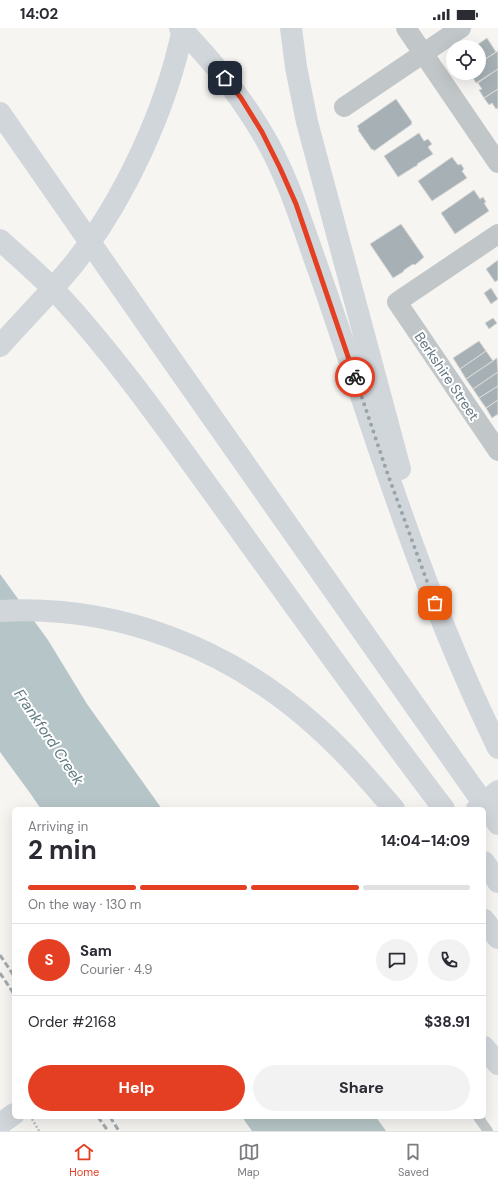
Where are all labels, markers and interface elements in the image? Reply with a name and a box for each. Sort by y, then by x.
text: 14:02 [20,4,58,24]
map controls [446,40,486,80]
button: locate [446,40,486,80]
pin [208,61,242,95]
icon: home [214,67,236,89]
street label: Berkshire Street [411,328,483,424]
courier [335,357,375,397]
icon: bike [344,366,366,388]
pin [418,586,452,620]
icon: bag [424,592,446,614]
water label: Frankford Creek [9,685,89,789]
text: Arriving in [28,818,88,835]
text: 14:04–14:09 [381,831,470,851]
text: 2 min [28,833,97,867]
text: On the way · 130 m [28,896,141,913]
button: chat [376,939,418,981]
button: phone [428,939,470,981]
text: Sam [80,941,112,961]
text: S [44,950,54,970]
text: Courier · 4.9 [80,961,152,978]
text: Order #2168 [28,1012,116,1032]
text: $38.91 [424,1012,470,1032]
button: Help [28,1065,245,1111]
button: Share [253,1065,470,1111]
tab: Home [69,1141,99,1179]
tab: Map [238,1141,260,1179]
tab: Saved [398,1141,429,1179]

